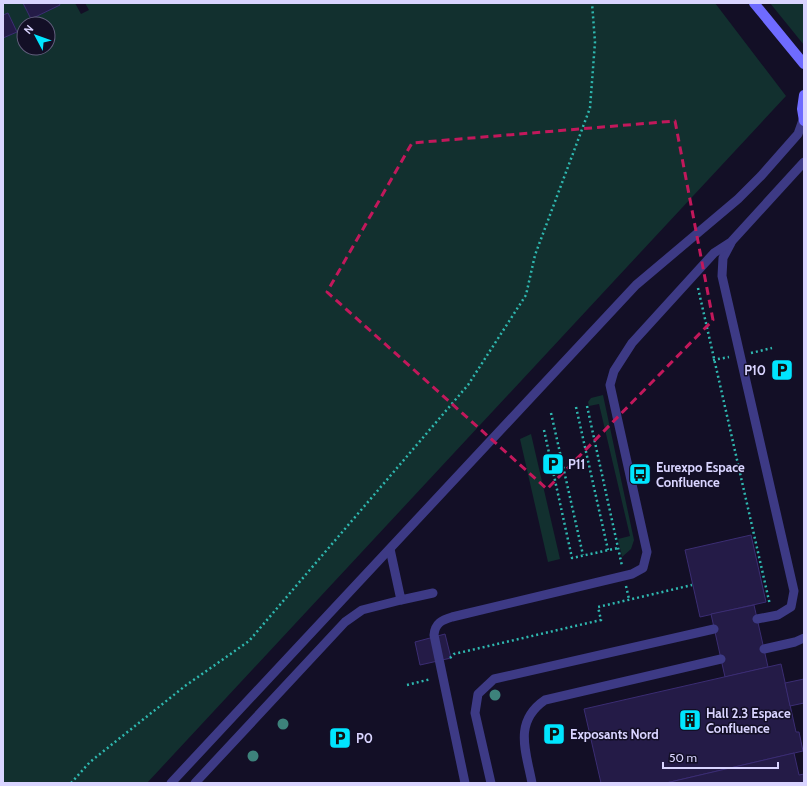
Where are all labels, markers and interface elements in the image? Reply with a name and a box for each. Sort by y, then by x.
north arrow [16,16,56,56]
text: N [21,22,36,37]
parking icon: P10 [769,357,795,383]
place label: P10 [744,362,766,378]
parking icon: P11 [540,451,566,477]
place label: P11 [568,456,585,472]
place label: Eurexpo Espace Confluence [656,459,745,490]
bus stop icon: Eurexpo Espace Confluence [627,461,653,487]
place label: Hall 2.3 Espace Confluence [706,705,791,736]
building icon: Hall 2.3 Espace Confluence [677,707,703,733]
parking icon: Exposants Nord [541,721,567,747]
parking icon: P0 [327,725,353,751]
place label: Exposants Nord [570,726,659,742]
place label: P0 [356,730,373,746]
scale bar [663,744,778,770]
text: 50 m [669,750,697,765]

